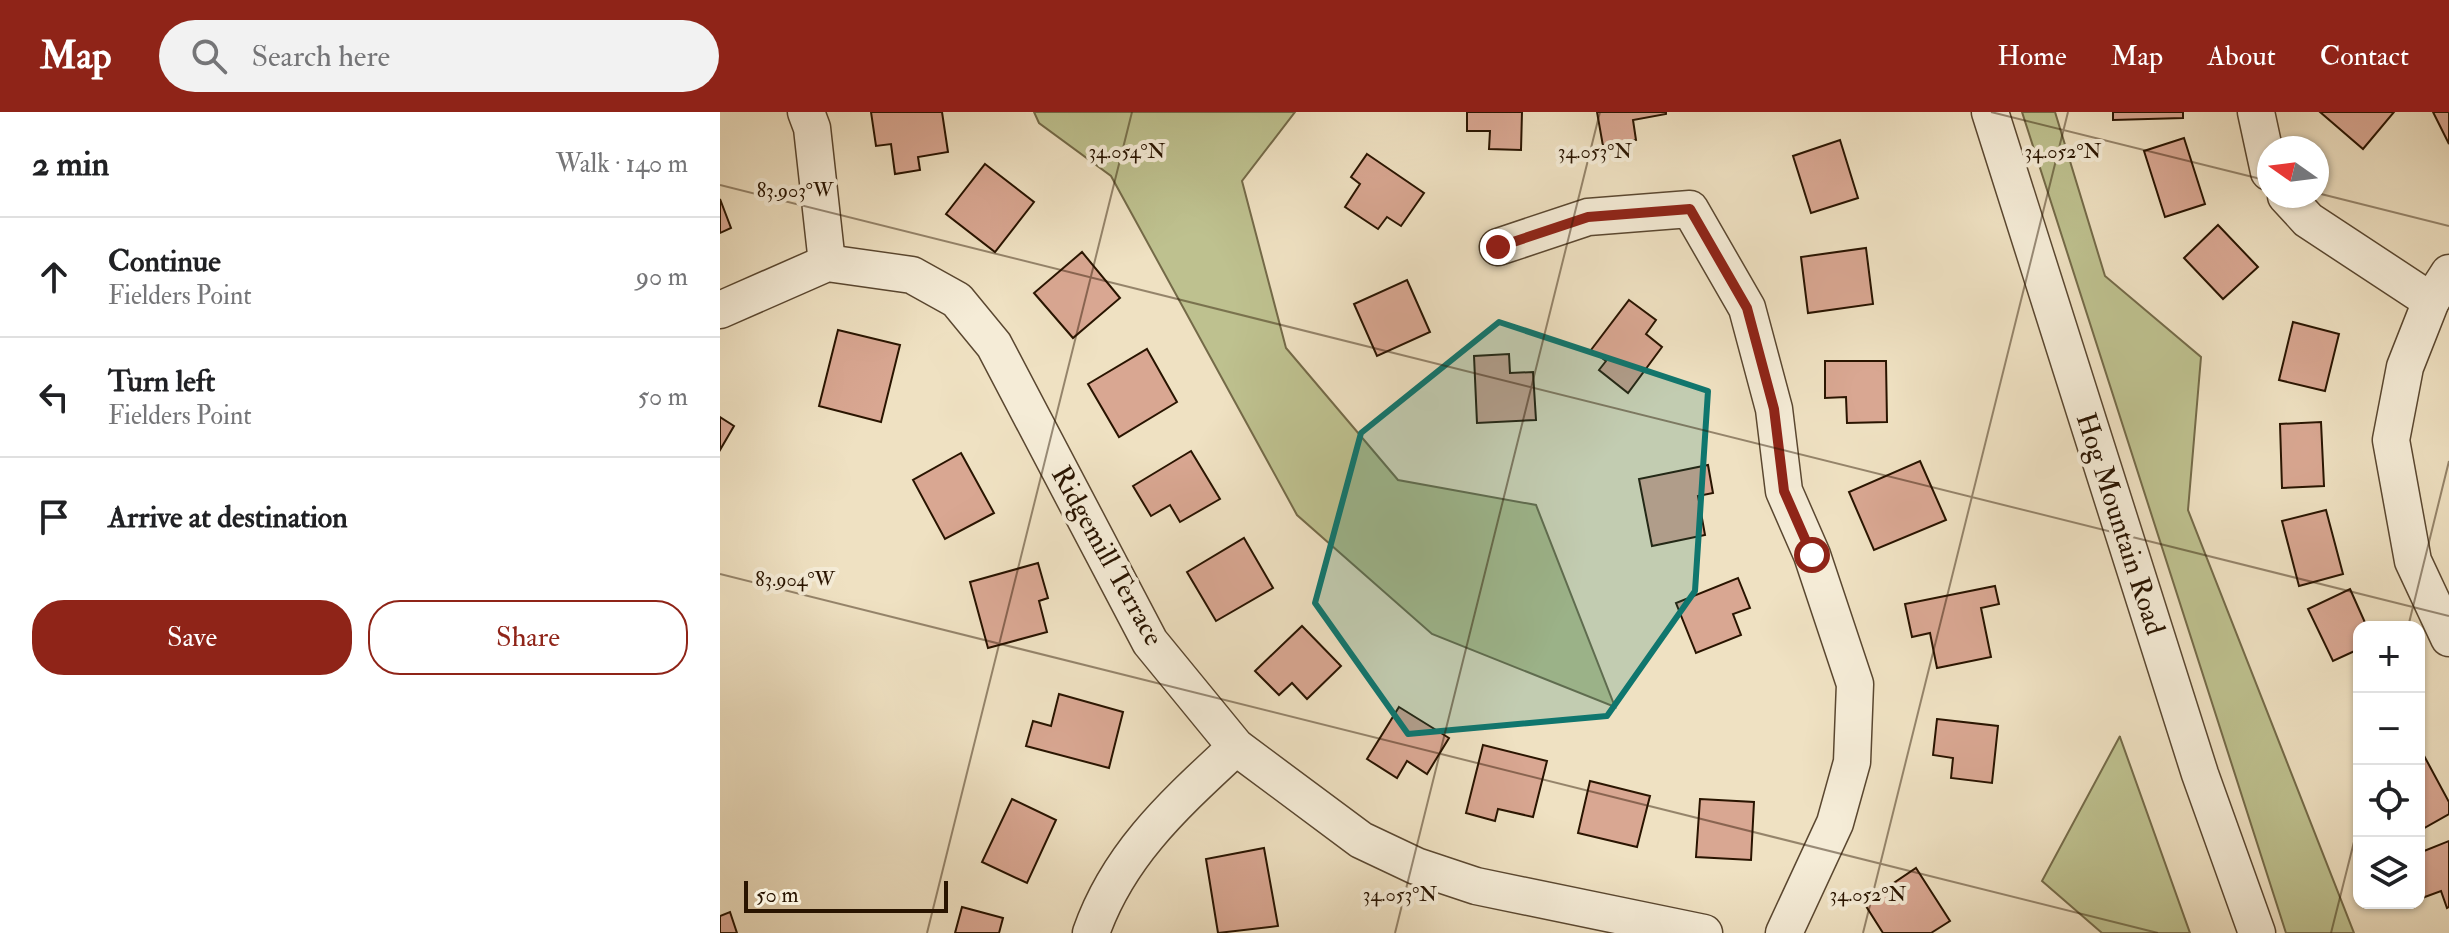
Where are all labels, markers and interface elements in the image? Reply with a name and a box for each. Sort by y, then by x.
search box [159,20,719,92]
text: Map [40,32,111,80]
icon: search [187,34,231,78]
text: Search here [251,38,390,75]
text: Home [1997,39,2067,74]
text: Map [2111,39,2163,74]
text: About [2207,39,2276,74]
text: Contact [2320,39,2409,74]
north arrow [2257,136,2329,208]
text: 34.054°N [1089,139,1166,164]
text: 34.053°N [1558,139,1632,164]
text: 34.052°N [2025,139,2101,164]
text: 2 min [32,143,109,186]
text: Walk · 140 m [556,148,688,180]
text: 83.903°W [757,178,834,203]
route end [1480,229,1516,265]
text: Continue [108,243,221,280]
icon: ahead [32,255,76,299]
text: 90 m [636,261,688,293]
text: Fielders Point [108,280,252,312]
text: Turn left [108,363,215,400]
icon: left [32,375,76,419]
text: 50 m [638,381,688,413]
text: Fielders Point [108,400,252,432]
street label: Hog Mountain Road [2068,409,2172,640]
street label: Ridgemill Terrace [1043,460,1171,652]
icon: arrive [32,495,76,539]
text: Arrive at destination [108,499,348,536]
route start [1794,537,1830,573]
text: 83.904°W [755,567,835,592]
button: Save [32,600,352,675]
button: Share [368,600,688,675]
map controls [2353,621,2425,909]
button: + [2353,621,2425,693]
button: − [2353,693,2425,765]
button: locate [2353,765,2425,837]
button: layers [2353,837,2425,909]
scale bar [744,877,948,913]
text: 50 m [756,881,798,909]
text: 34.053°N [1363,882,1437,907]
text: 34.052°N [1830,882,1906,907]

